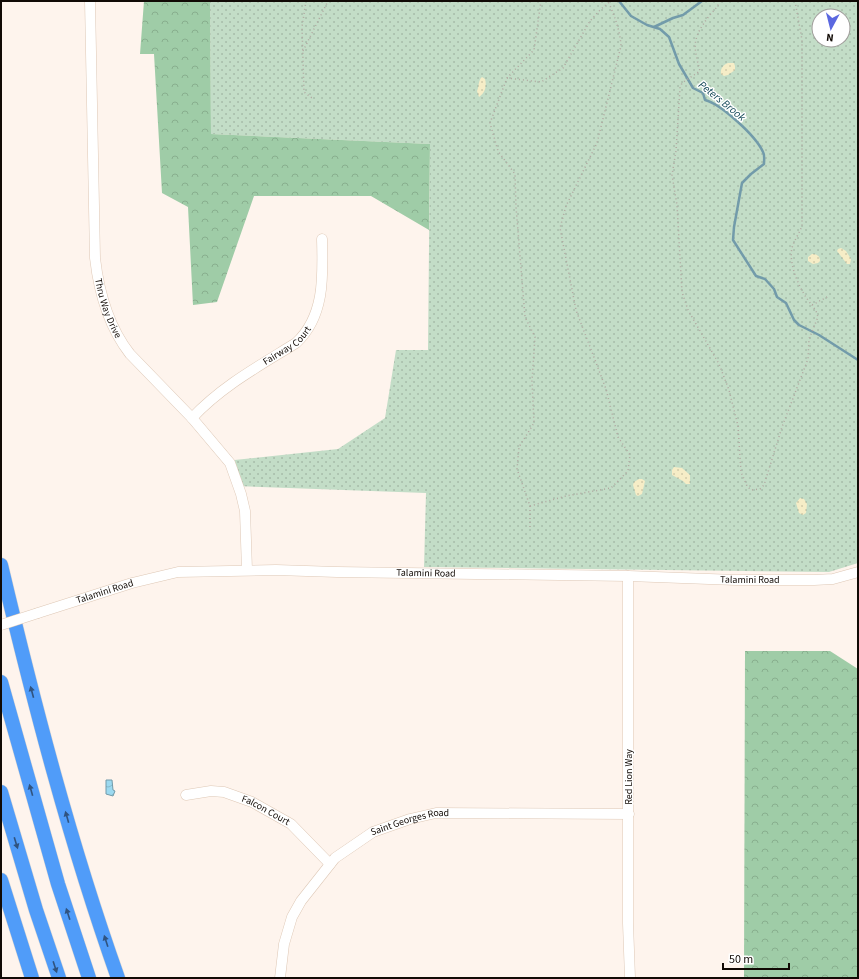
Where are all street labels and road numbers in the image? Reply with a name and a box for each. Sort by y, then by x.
street label: Thru Way Drive [91,277,125,341]
street label: Fairway Court [260,323,315,369]
street label: Talamini Road [396,566,456,581]
street label: Talamini Road [720,572,780,587]
street label: Talamini Road [74,576,135,607]
street label: Red Lion Way [622,749,636,805]
street label: Falcon Court [240,792,293,829]
street label: Saint Georges Road [369,806,449,839]

